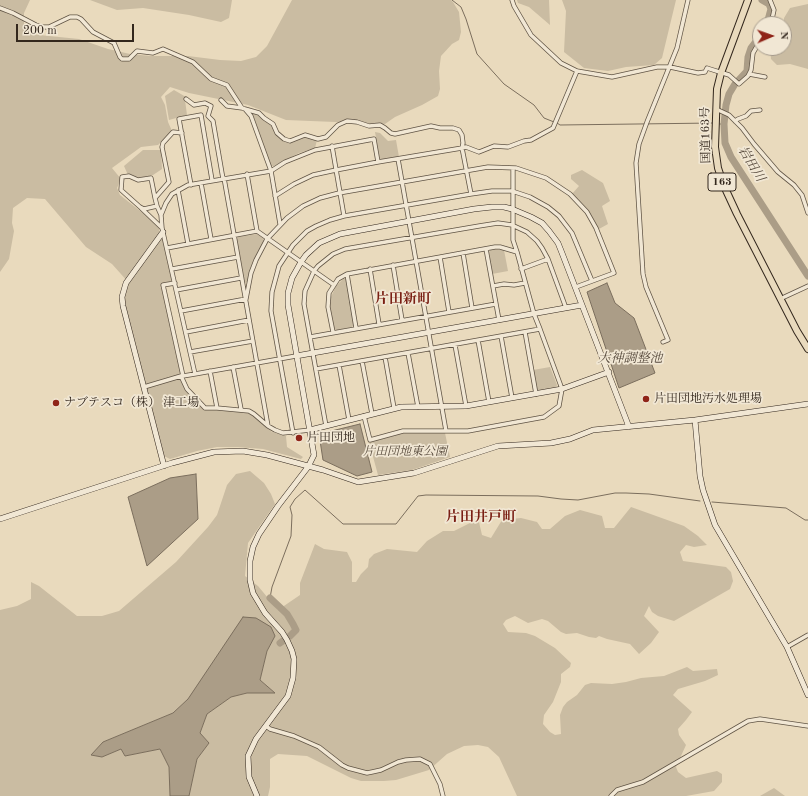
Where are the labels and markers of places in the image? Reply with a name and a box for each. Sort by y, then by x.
place label: 片田団地汚水処理場 [654,392,762,406]
marker: 片田団地汚水処理場 [641,394,651,404]
place label: ナブテスコ（株） 津工場 [64,396,199,410]
marker: ナブテスコ（株） 津工場 [51,398,61,408]
place label: 片田団地 [307,431,355,445]
marker: 片田団地 [294,433,304,443]

